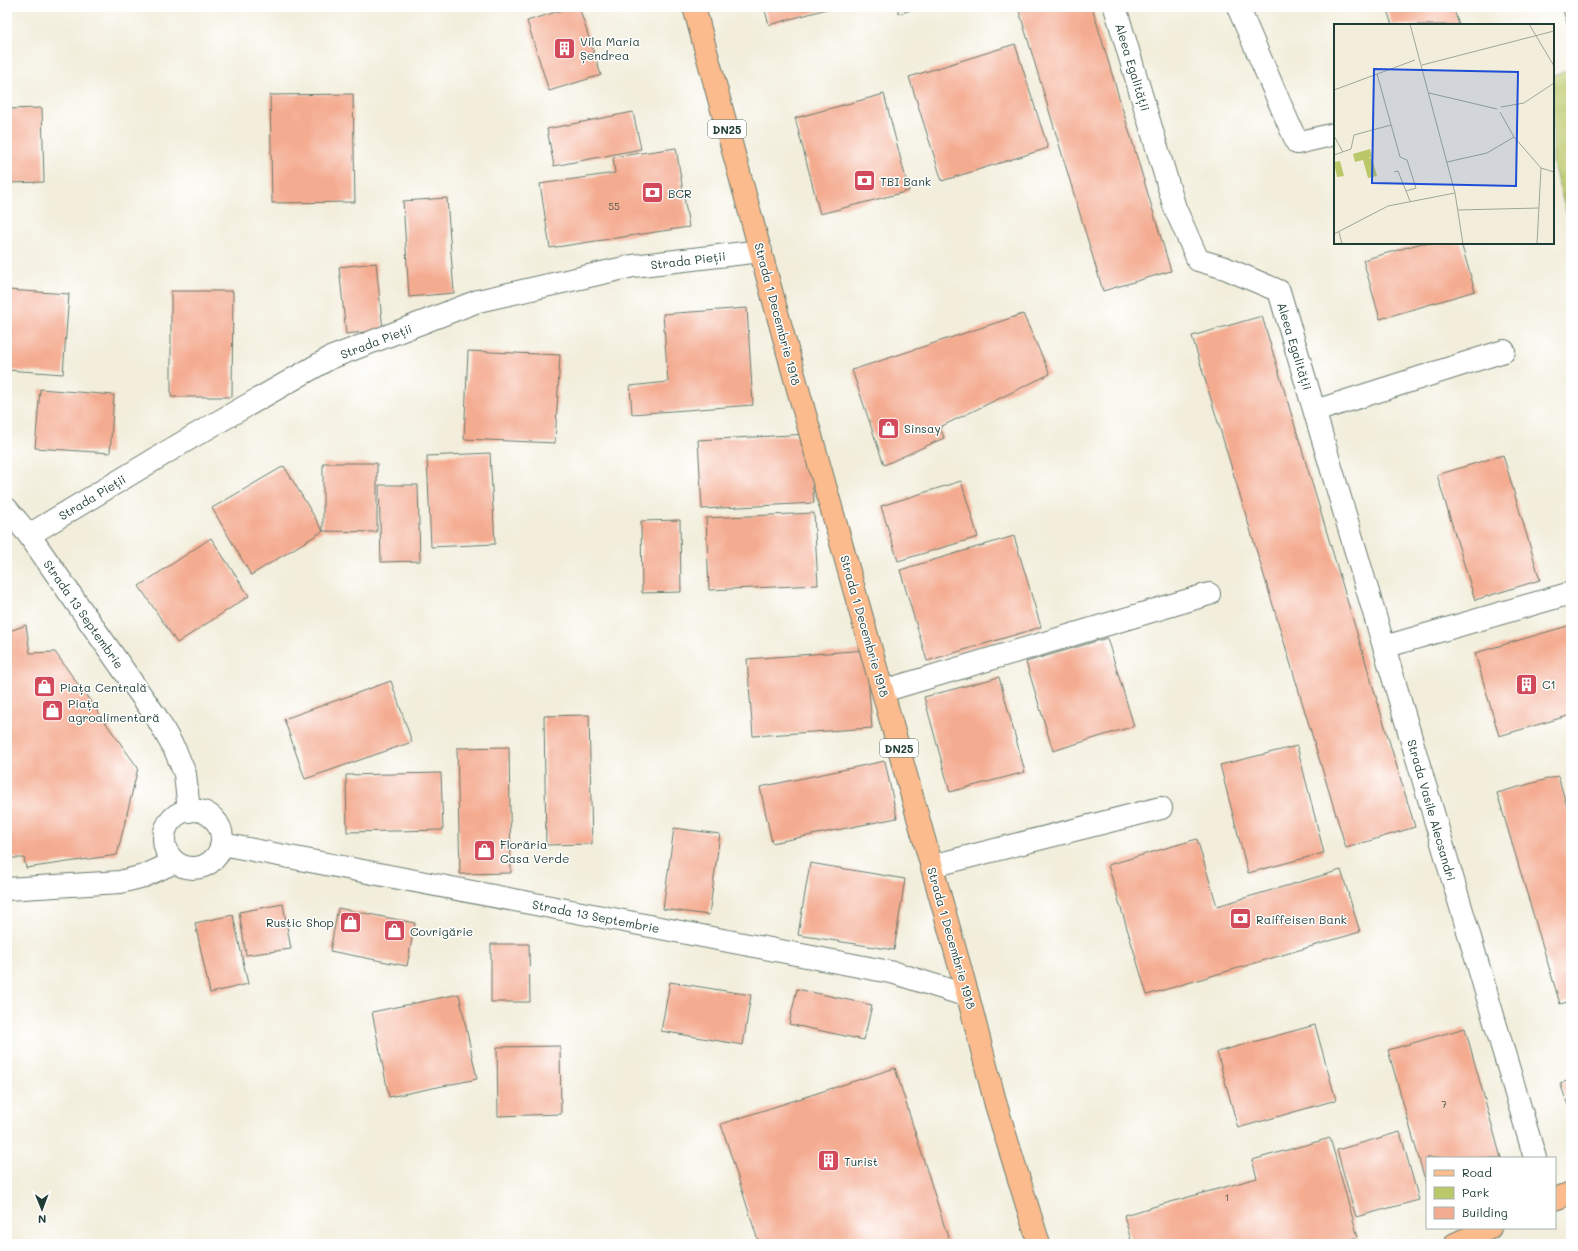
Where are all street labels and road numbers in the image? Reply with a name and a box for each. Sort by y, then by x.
street label: Aleea Egalității [1112,21,1154,113]
road number: DN25 [708,120,746,138]
street label: Strada 1 Decembrie 1918 [751,241,805,387]
street label: Strada Pieții [650,247,726,273]
street label: Aleea Egalității [1274,300,1316,392]
street label: Strada Pieții [338,320,414,362]
street label: Strada Pieții [56,471,128,523]
street label: Strada 1 Decembrie 1918 [837,553,893,699]
street label: Strada 13 Septembrie [40,556,128,672]
street label: Strada Vasile Alecsandri [1404,737,1460,883]
road number: DN25 [880,739,918,757]
street label: Strada 1 Decembrie 1918 [924,865,980,1011]
street label: Strada 13 Septembrie [531,896,661,936]

